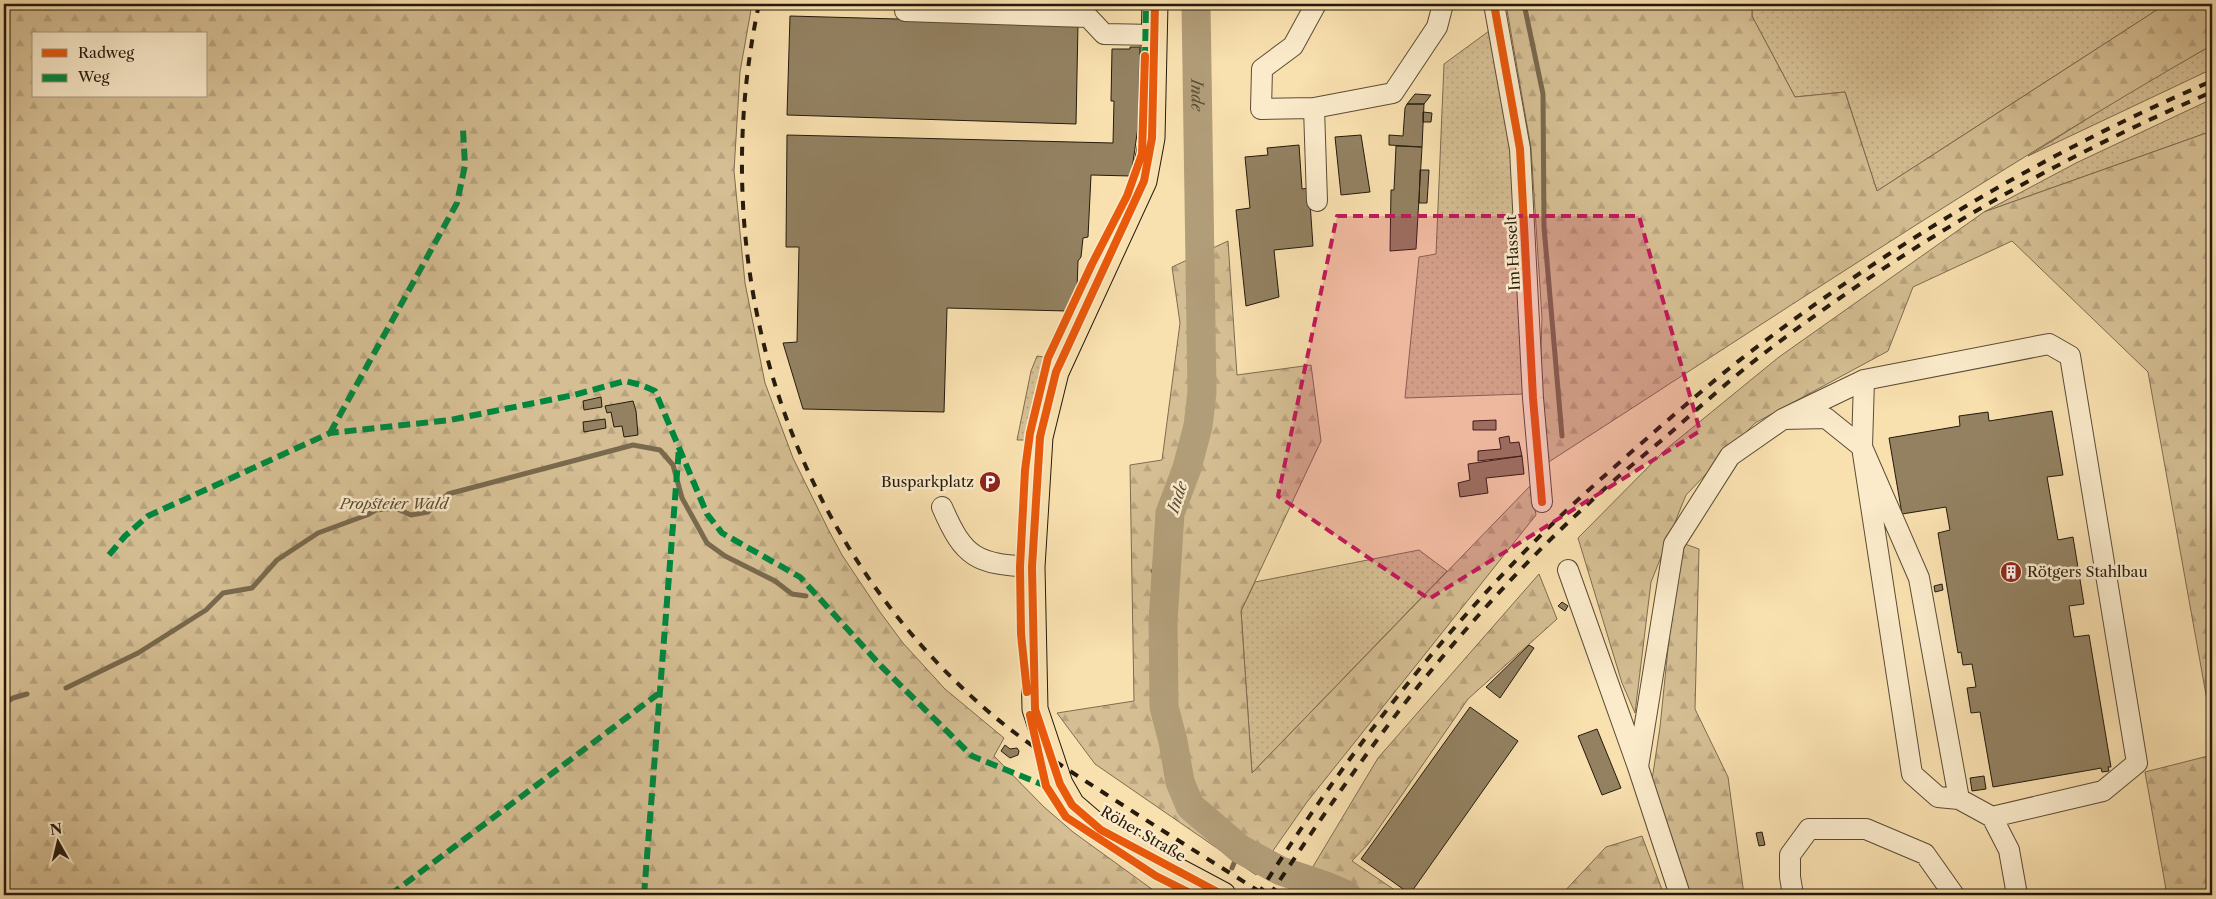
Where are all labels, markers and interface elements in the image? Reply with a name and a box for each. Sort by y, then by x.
legend [32,32,208,98]
text: Radweg [78,43,134,62]
text: Weg [77,67,110,86]
water label: Inde [1187,77,1208,112]
street label: Im Hasselt [1501,214,1524,291]
parking icon: Busparkplatz [978,470,1002,494]
place label: Busparkplatz [881,472,974,491]
water label: Inde [1162,477,1192,517]
park label: Propsteier Wald [339,494,450,513]
building icon: Rötgers Stahlbau [1999,560,2023,584]
place label: Rötgers Stahlbau [2027,562,2148,581]
street label: Röher Straße [1097,802,1189,866]
north arrow [32,816,82,866]
text: N [49,819,63,839]

